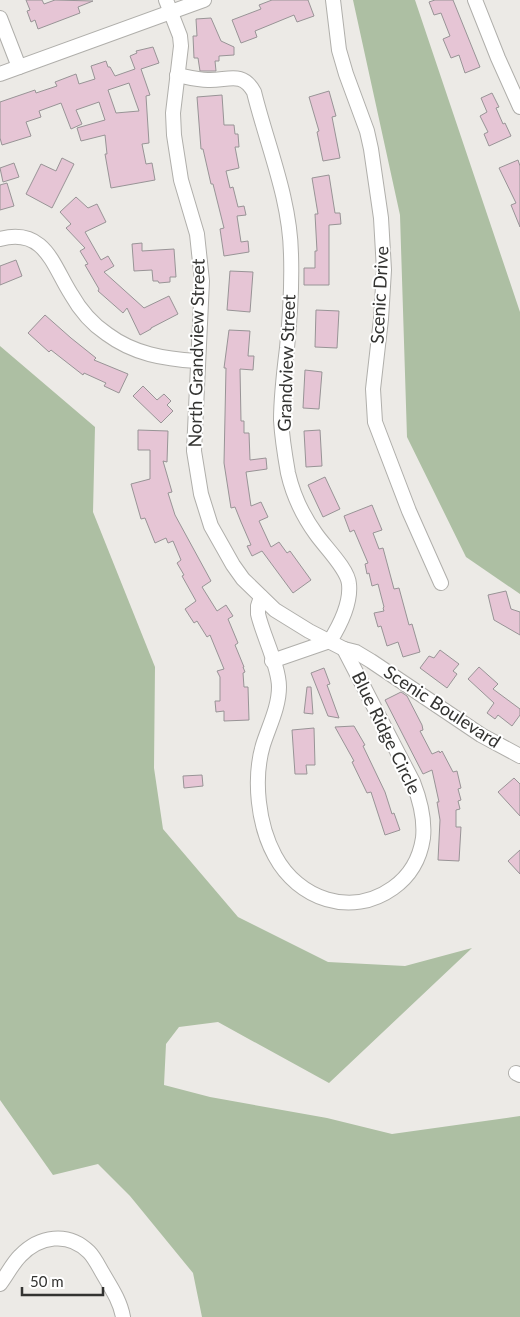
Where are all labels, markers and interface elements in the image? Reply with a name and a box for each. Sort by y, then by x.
street label: Scenic Drive [365,245,393,345]
street label: North Grandview Street [183,258,209,447]
street label: Grandview Street [273,293,299,432]
street label: Scenic Boulevard [380,660,505,752]
street label: Blue Ridge Circle [348,668,426,797]
scale bar [22,1264,104,1296]
text: 50 m [30,1272,64,1290]

